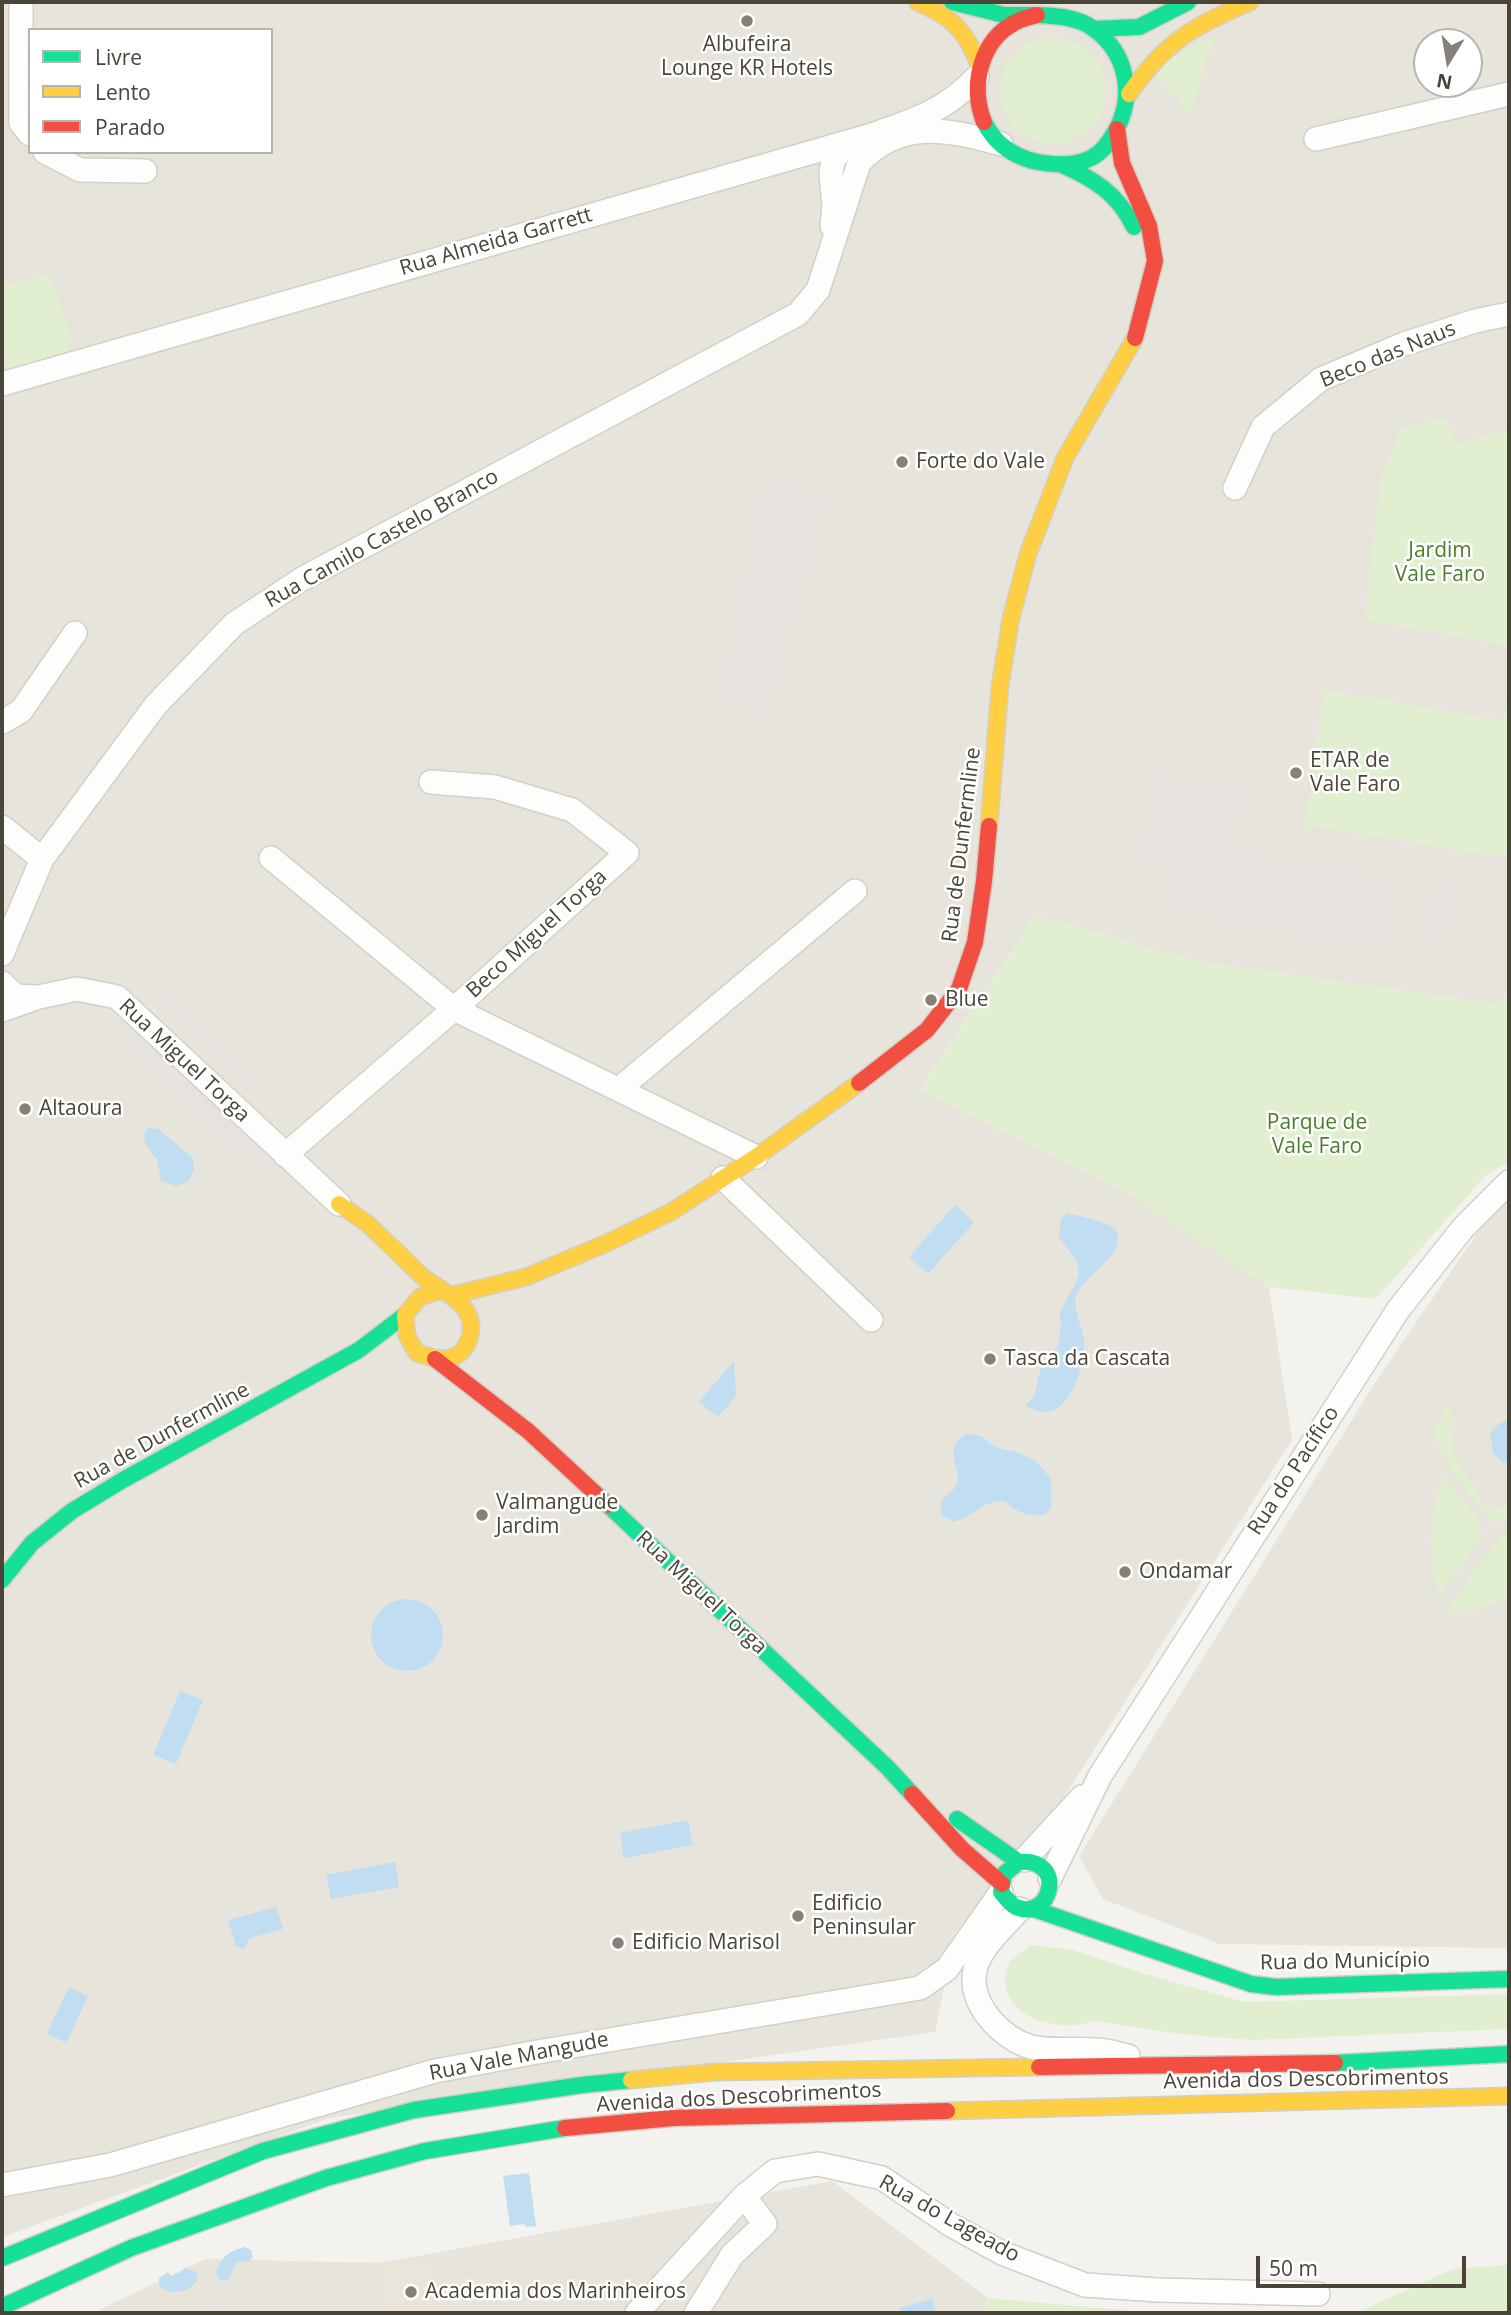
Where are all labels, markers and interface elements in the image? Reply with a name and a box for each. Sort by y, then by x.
marker: Albufeira Lounge KR Hotels [739,13,755,29]
legend [28,28,273,154]
north arrow [1413,28,1483,98]
place label: Albufeira Lounge KR Hotels [661,32,833,82]
text: Livre [95,43,142,71]
text: N [1434,67,1454,96]
text: Lento [95,78,151,106]
text: Parado [95,113,165,141]
street label: Rua Almeida Garrett [397,202,595,282]
street label: Beco das Naus [1317,316,1459,394]
place label: Forte do Vale [916,449,1045,475]
marker: Forte do Vale [894,454,910,470]
street label: Rua Camilo Castelo Branco [261,464,503,614]
park label: Jardim Vale Faro [1395,538,1485,588]
street label: Rua de Dunfermline [938,746,986,944]
place label: ETAR de Vale Faro [1310,748,1400,798]
marker: ETAR de Vale Faro [1288,765,1304,781]
street label: Beco Miguel Torga [462,864,612,1004]
place label: Blue [945,987,989,1013]
marker: Blue [923,992,939,1008]
street label: Rua Miguel Torga [113,994,255,1128]
place label: Altaoura [39,1096,122,1122]
marker: Altaoura [17,1101,33,1117]
park label: Parque de Vale Faro [1267,1110,1367,1160]
place label: Tasca da Cascata [1004,1346,1170,1372]
marker: Tasca da Cascata [982,1351,998,1367]
street label: Rua de Dunfermline [70,1377,254,1495]
street label: Rua do Pacífico [1243,1402,1345,1540]
place label: Valmangude Jardim [496,1490,618,1540]
marker: Valmangude Jardim [474,1507,490,1523]
street label: Rua Miguel Torga [630,1526,772,1660]
place label: Ondamar [1139,1559,1232,1585]
marker: Ondamar [1117,1564,1133,1580]
place label: Edificio Peninsular [812,1891,916,1941]
marker: Edificio Peninsular [790,1908,806,1924]
place label: Edificio Marisol [632,1930,780,1956]
marker: Edificio Marisol [610,1935,626,1951]
street label: Rua do Município [1260,1948,1430,1976]
street label: Rua Vale Mangude [427,2027,611,2087]
street label: Avenida dos Descobrimentos [1163,2065,1449,2095]
street label: Avenida dos Descobrimentos [596,2078,882,2118]
street label: Rua do Lageado [874,2170,1024,2268]
scale bar [1259,2242,1469,2286]
text: 50 m [1269,2254,1318,2282]
place label: Academia dos Marinheiros [425,2279,686,2305]
marker: Academia dos Marinheiros [403,2284,419,2300]

